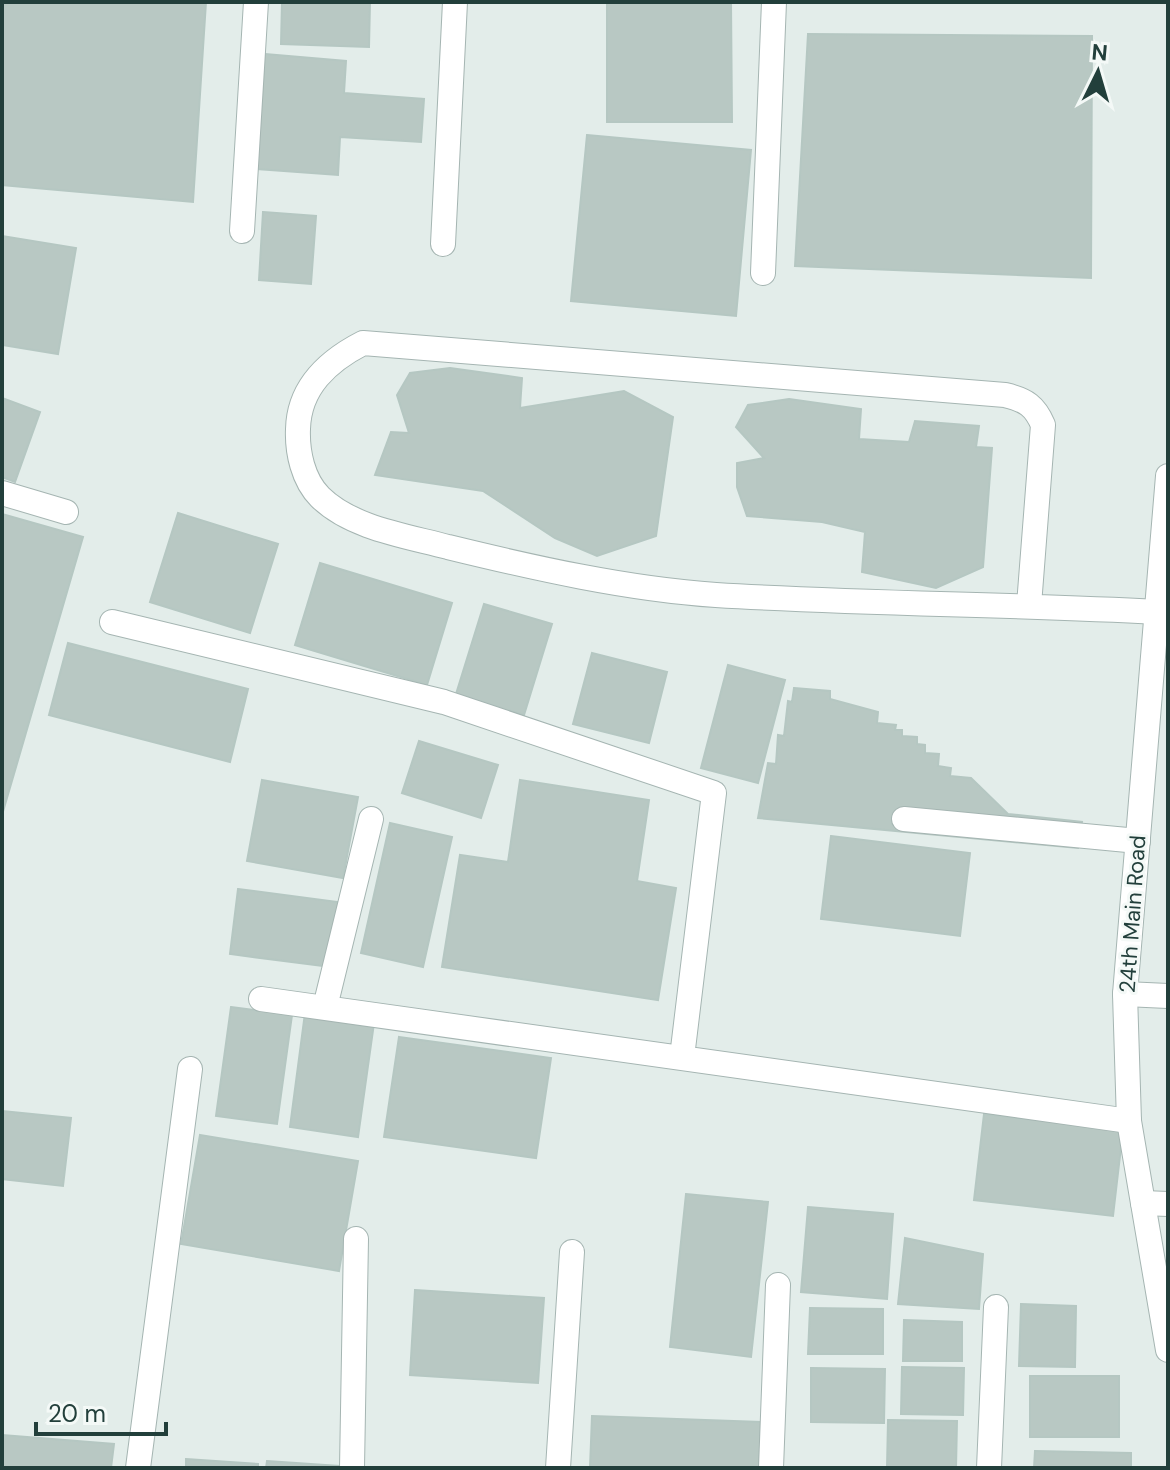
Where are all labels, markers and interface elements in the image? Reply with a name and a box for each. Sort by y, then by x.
north arrow [1058,32,1138,112]
text: N [1090,37,1109,68]
street label: 24th Main Road [1113,834,1152,994]
scale bar [36,1386,166,1436]
text: 20 m [48,1398,106,1429]

